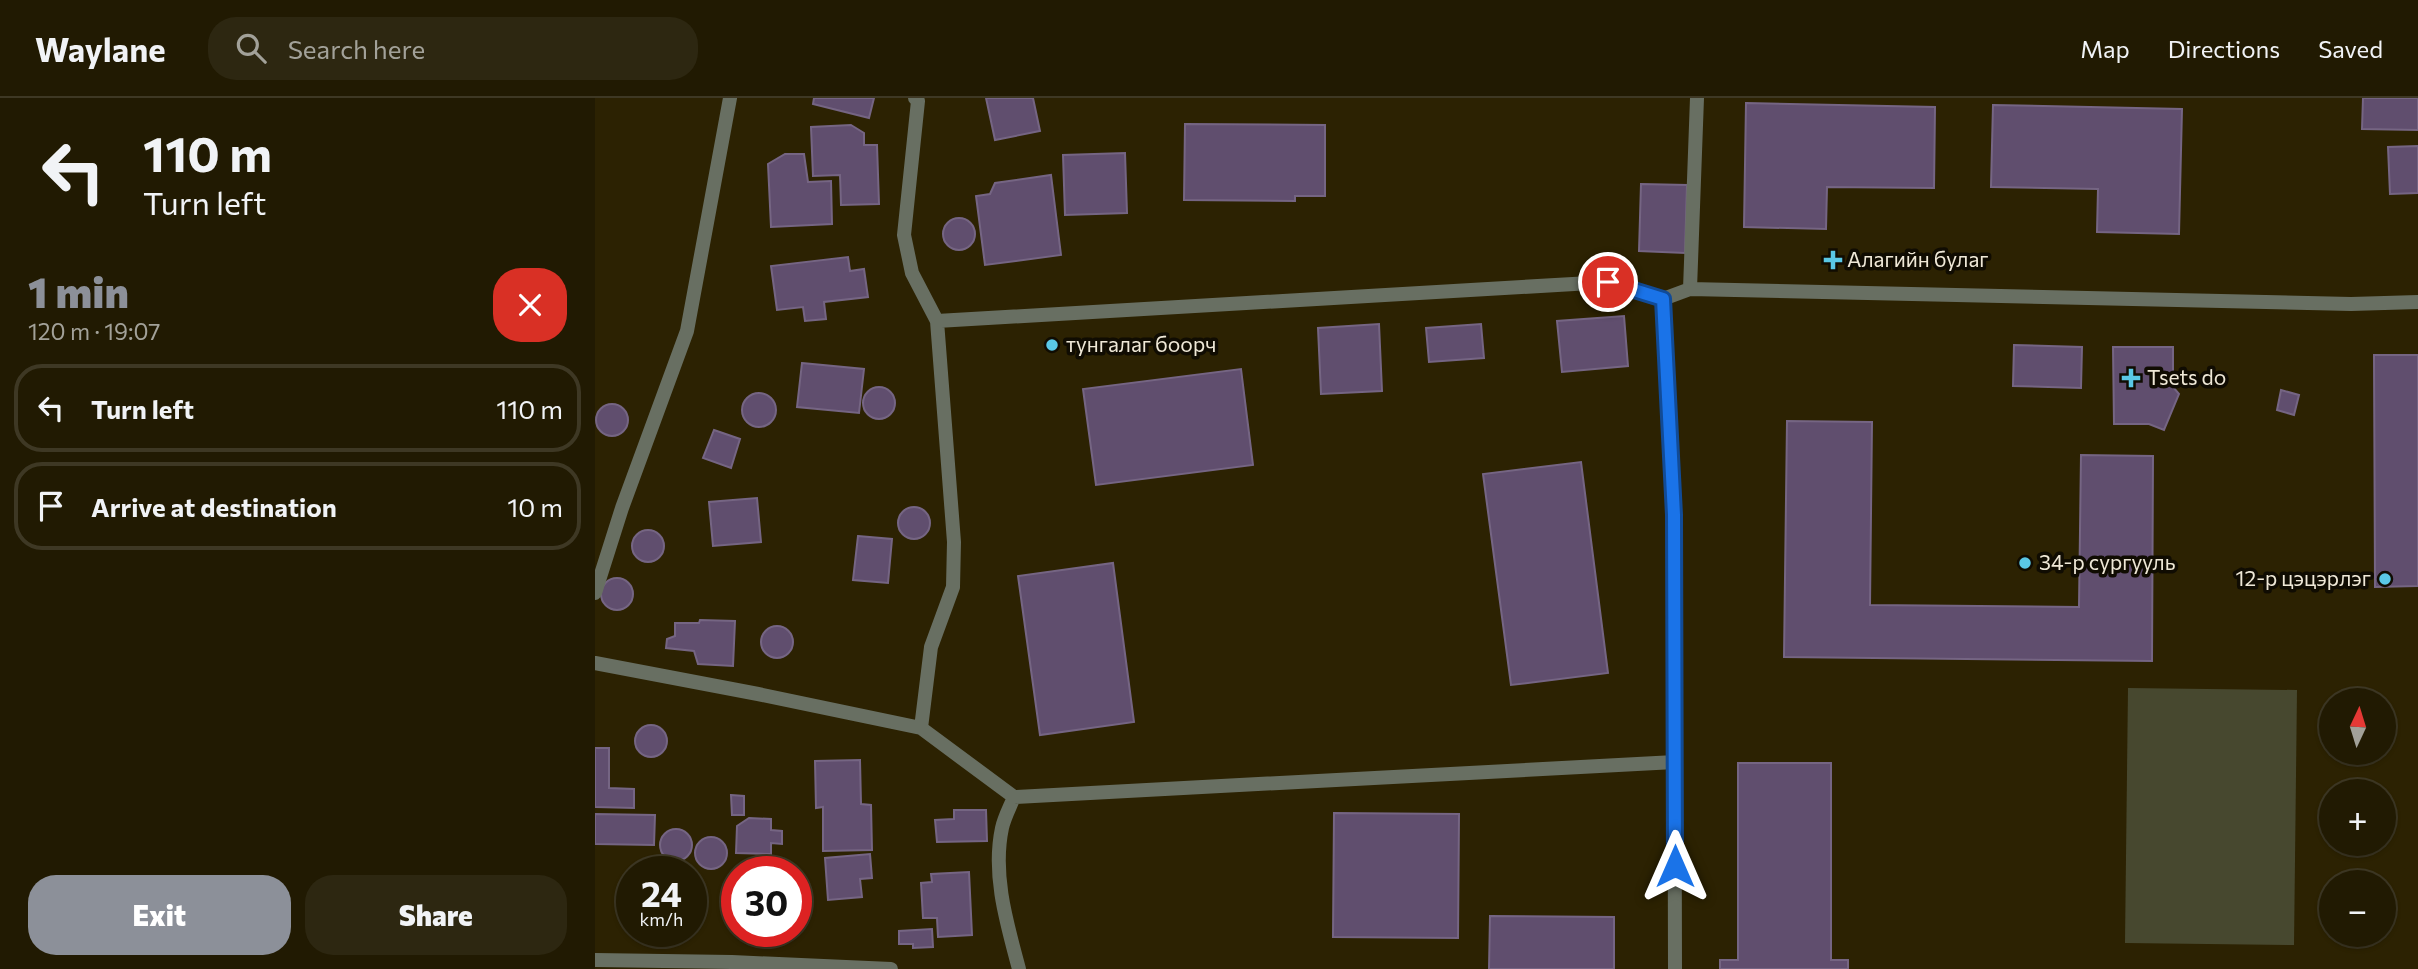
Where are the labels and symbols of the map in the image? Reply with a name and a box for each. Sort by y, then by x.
place label: Алагийн булаг [1847,246,1989,271]
pin [1578,252,1638,312]
marker: Алагийн булаг [1825,252,1841,268]
place label: тунгалаг боорч [1066,331,1216,356]
marker: тунгалаг боорч [1044,337,1060,353]
place label: Tsets do [2147,364,2226,389]
marker: Tsets do [2121,368,2141,388]
place label: 34-р сургууль [2039,549,2176,574]
marker: 34-р сургууль [2017,555,2033,571]
place label: 12-р цэцэрлэг [2236,565,2371,590]
marker: 12-р цэцэрлэг [2377,571,2393,587]
north arrow [2319,688,2396,765]
position arrow [1638,829,1712,903]
speed limit sign: 30 [721,856,812,947]

